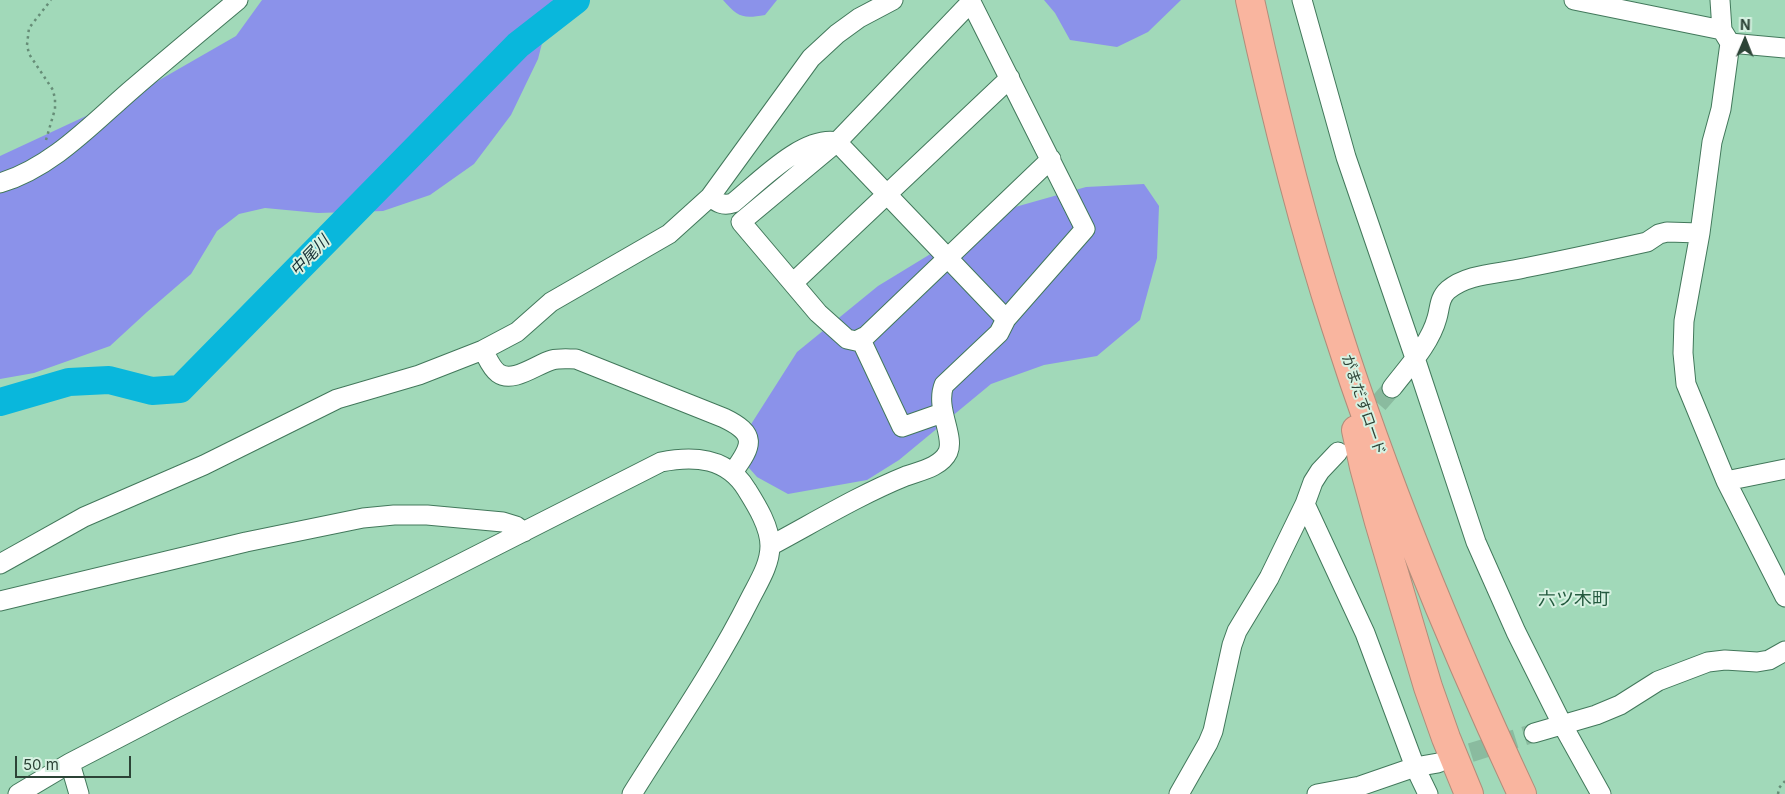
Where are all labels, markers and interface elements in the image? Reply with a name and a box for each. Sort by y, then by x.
north arrow [1720,15,1770,65]
text: N [1740,16,1751,33]
water label: 中尾川 [286,232,334,280]
street label: がまだすロード [1337,352,1389,458]
district label: 六ツ木町 [1538,589,1610,611]
scale bar [18,746,134,778]
text: 50 m [23,755,59,774]

